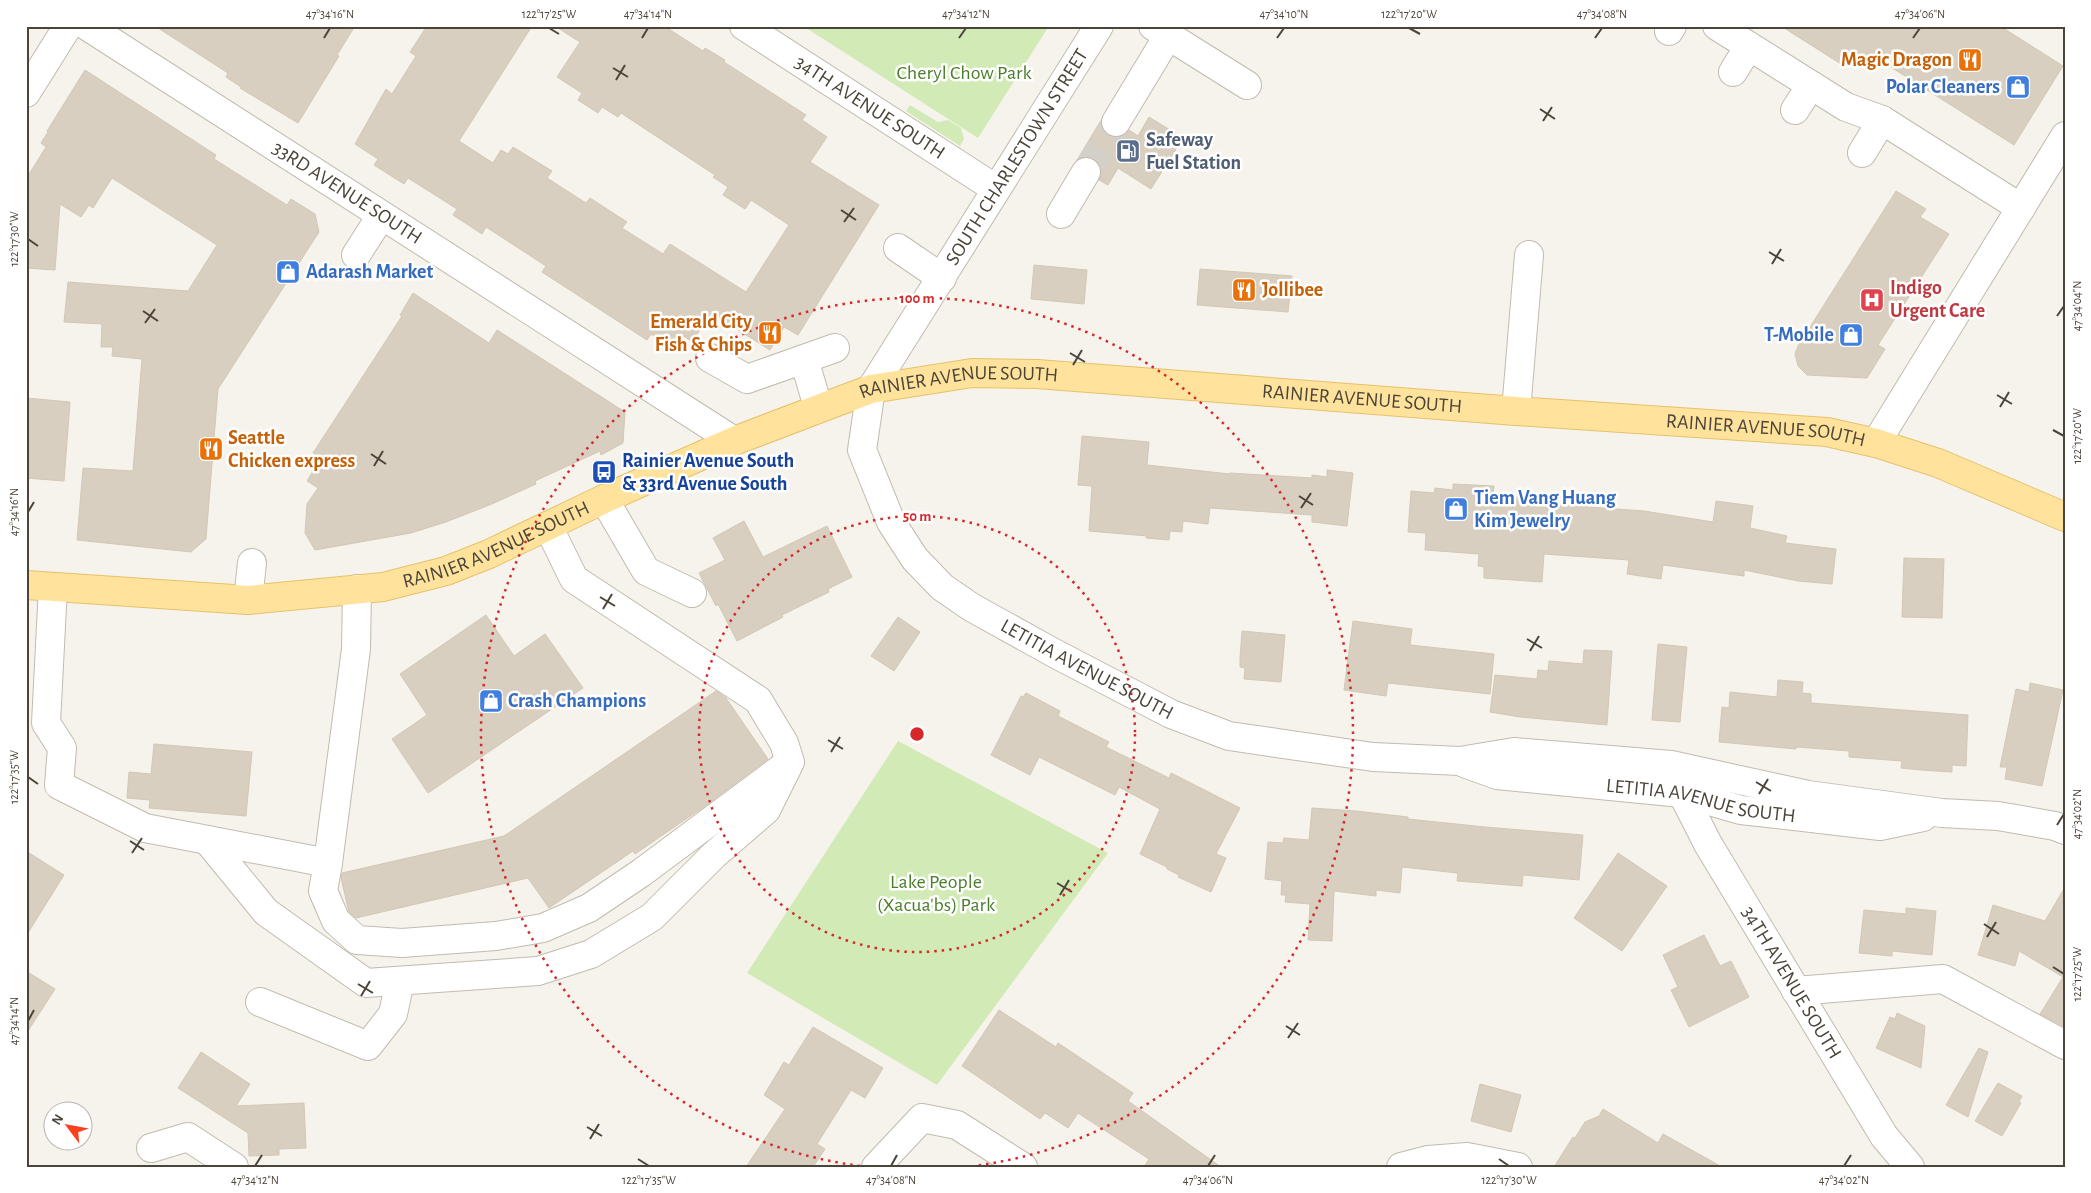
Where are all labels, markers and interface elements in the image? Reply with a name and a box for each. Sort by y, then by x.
text: 47°34'16"N [306,8,354,20]
text: 122°17'25"W [522,8,576,20]
text: 47°34'14"N [624,8,672,20]
text: 47°34'12"N [942,8,990,20]
text: 47°34'10"N [1259,8,1309,20]
text: 122°17'20"W [1381,8,1437,20]
text: 47°34'08"N [1577,8,1627,20]
text: 47°34'06"N [1895,8,1945,20]
street label: SOUTH CHARLESTOWN STREET [942,45,1092,269]
restaurant icon: Magic Dragon [1957,47,1983,73]
place label: Magic Dragon [1841,50,1952,70]
street label: 34TH AVENUE SOUTH [791,52,948,163]
park label: Cheryl Chow Park [896,63,1032,83]
shop icon: Polar Cleaners [2005,74,2031,100]
place label: Polar Cleaners [1886,77,2000,97]
place label: Safeway Fuel Station [1146,130,1241,173]
street label: 33RD AVENUE SOUTH [269,138,425,248]
fuel station icon: Safeway Fuel Station [1115,138,1141,164]
text: 122°17'30"W [8,211,20,267]
shop icon: Adarash Market [275,259,301,285]
place label: Adarash Market [306,262,433,282]
restaurant icon: Jollibee [1231,277,1257,303]
place label: Indigo Urgent Care [1890,278,1985,321]
place label: Jollibee [1262,280,1323,300]
text: 47°34'04"N [2071,281,2083,331]
hospital icon: Indigo Urgent Care [1859,287,1885,313]
text: 100 m [899,291,935,306]
place label: Emerald City Fish & Chips [650,312,752,355]
restaurant icon: Emerald City Fish & Chips [757,320,783,346]
shop icon: T-Mobile [1838,322,1864,348]
place label: T-Mobile [1764,325,1834,345]
street label: RAINIER AVENUE SOUTH [856,363,1059,403]
street label: RAINIER AVENUE SOUTH [1261,381,1463,417]
text: 122°17'20"W [2071,408,2083,464]
street label: RAINIER AVENUE SOUTH [1665,411,1867,450]
place label: Seattle Chicken express [228,428,356,471]
restaurant icon: Seattle Chicken express [198,436,224,462]
place label: Rainier Avenue South & 33rd Avenue South [622,451,794,494]
bus stop icon: Rainier Avenue South & 33rd Avenue South [591,459,617,485]
text: 47°34'16"N [8,488,20,536]
place label: Tiem Vang Huang Kim Jewelry [1474,488,1617,531]
shop icon: Tiem Vang Huang Kim Jewelry [1443,496,1469,522]
street label: RAINIER AVENUE SOUTH [401,498,592,592]
text: 50 m [903,509,931,524]
street label: LETITIA AVENUE SOUTH [997,616,1177,723]
shop icon: Crash Champions [478,688,504,714]
place label: Crash Champions [508,691,646,711]
centre of rings [908,725,926,743]
text: 122°17'35"W [8,750,20,804]
street label: LETITIA AVENUE SOUTH [1605,776,1797,826]
text: 47°34'02"N [2071,789,2083,839]
park label: Lake People (Xacua'bs) Park [877,872,995,915]
street label: 34TH AVENUE SOUTH [1738,903,1845,1062]
text: 122°17'25"W [2071,947,2083,1001]
text: 47°34'14"N [8,997,20,1045]
north arrow [42,1100,92,1150]
text: N [49,1112,66,1127]
text: 47°34'12"N [231,1174,279,1186]
text: 122°17'35"W [622,1174,676,1186]
text: 47°34'08"N [866,1174,916,1186]
text: 47°34'06"N [1183,1174,1233,1186]
text: 122°17'30"W [1481,1174,1537,1186]
text: 47°34'02"N [1819,1174,1869,1186]

